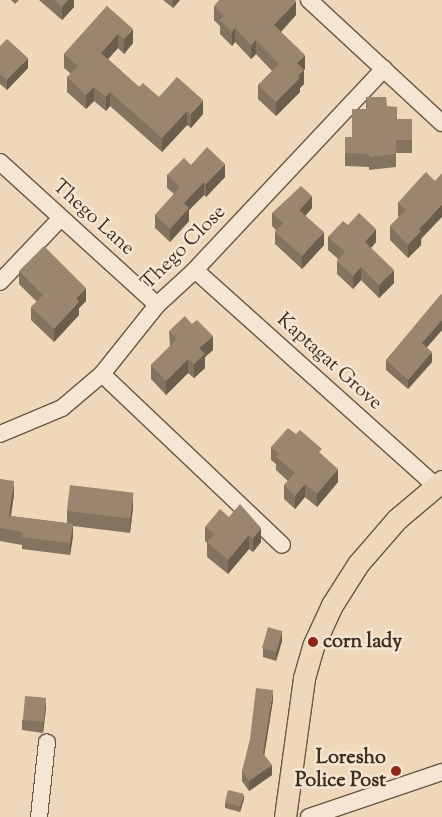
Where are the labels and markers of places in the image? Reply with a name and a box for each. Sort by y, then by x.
place label: corn lady [323,630,402,654]
marker: corn lady [307,636,319,648]
place label: Loresho Police Post [295,747,386,794]
marker: Loresho Police Post [390,765,402,777]

